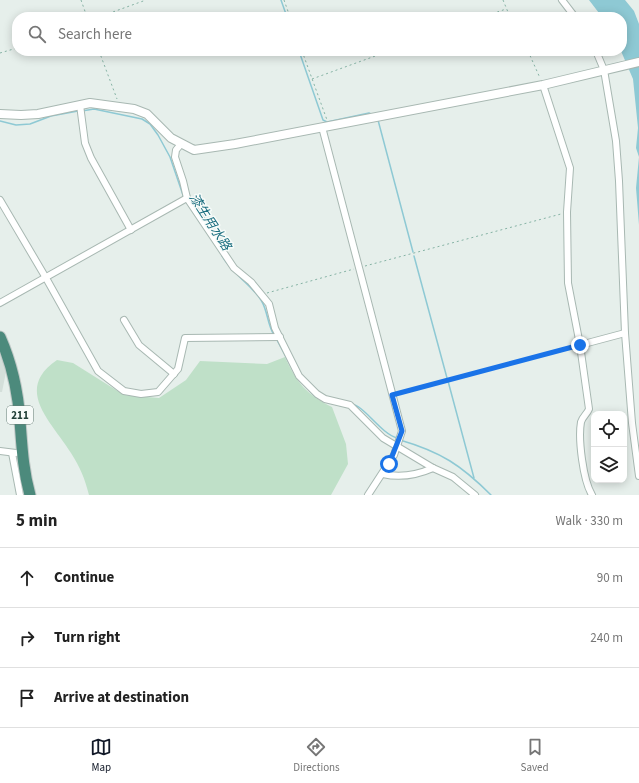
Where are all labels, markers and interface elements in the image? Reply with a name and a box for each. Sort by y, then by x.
search box [12,12,627,56]
icon: search [26,23,48,45]
text: Search here [58,24,132,45]
water label: 漆生用水路 [185,190,236,255]
route end [571,336,589,354]
road number: 211 [7,406,33,424]
map controls [591,411,627,483]
button: locate [591,411,627,447]
button: layers [591,447,627,483]
route start [380,455,398,473]
text: 5 min [16,509,57,533]
text: Walk · 330 m [555,512,623,530]
icon: ahead [16,567,38,589]
text: Continue [54,567,114,588]
text: 90 m [597,569,623,587]
icon: right [16,627,38,649]
text: Turn right [54,627,120,648]
text: 240 m [590,629,623,647]
icon: arrive [16,687,38,709]
text: Arrive at destination [54,687,189,708]
tab: Map [90,736,112,775]
tab: Directions [293,736,340,775]
tab: Saved [521,736,549,775]

